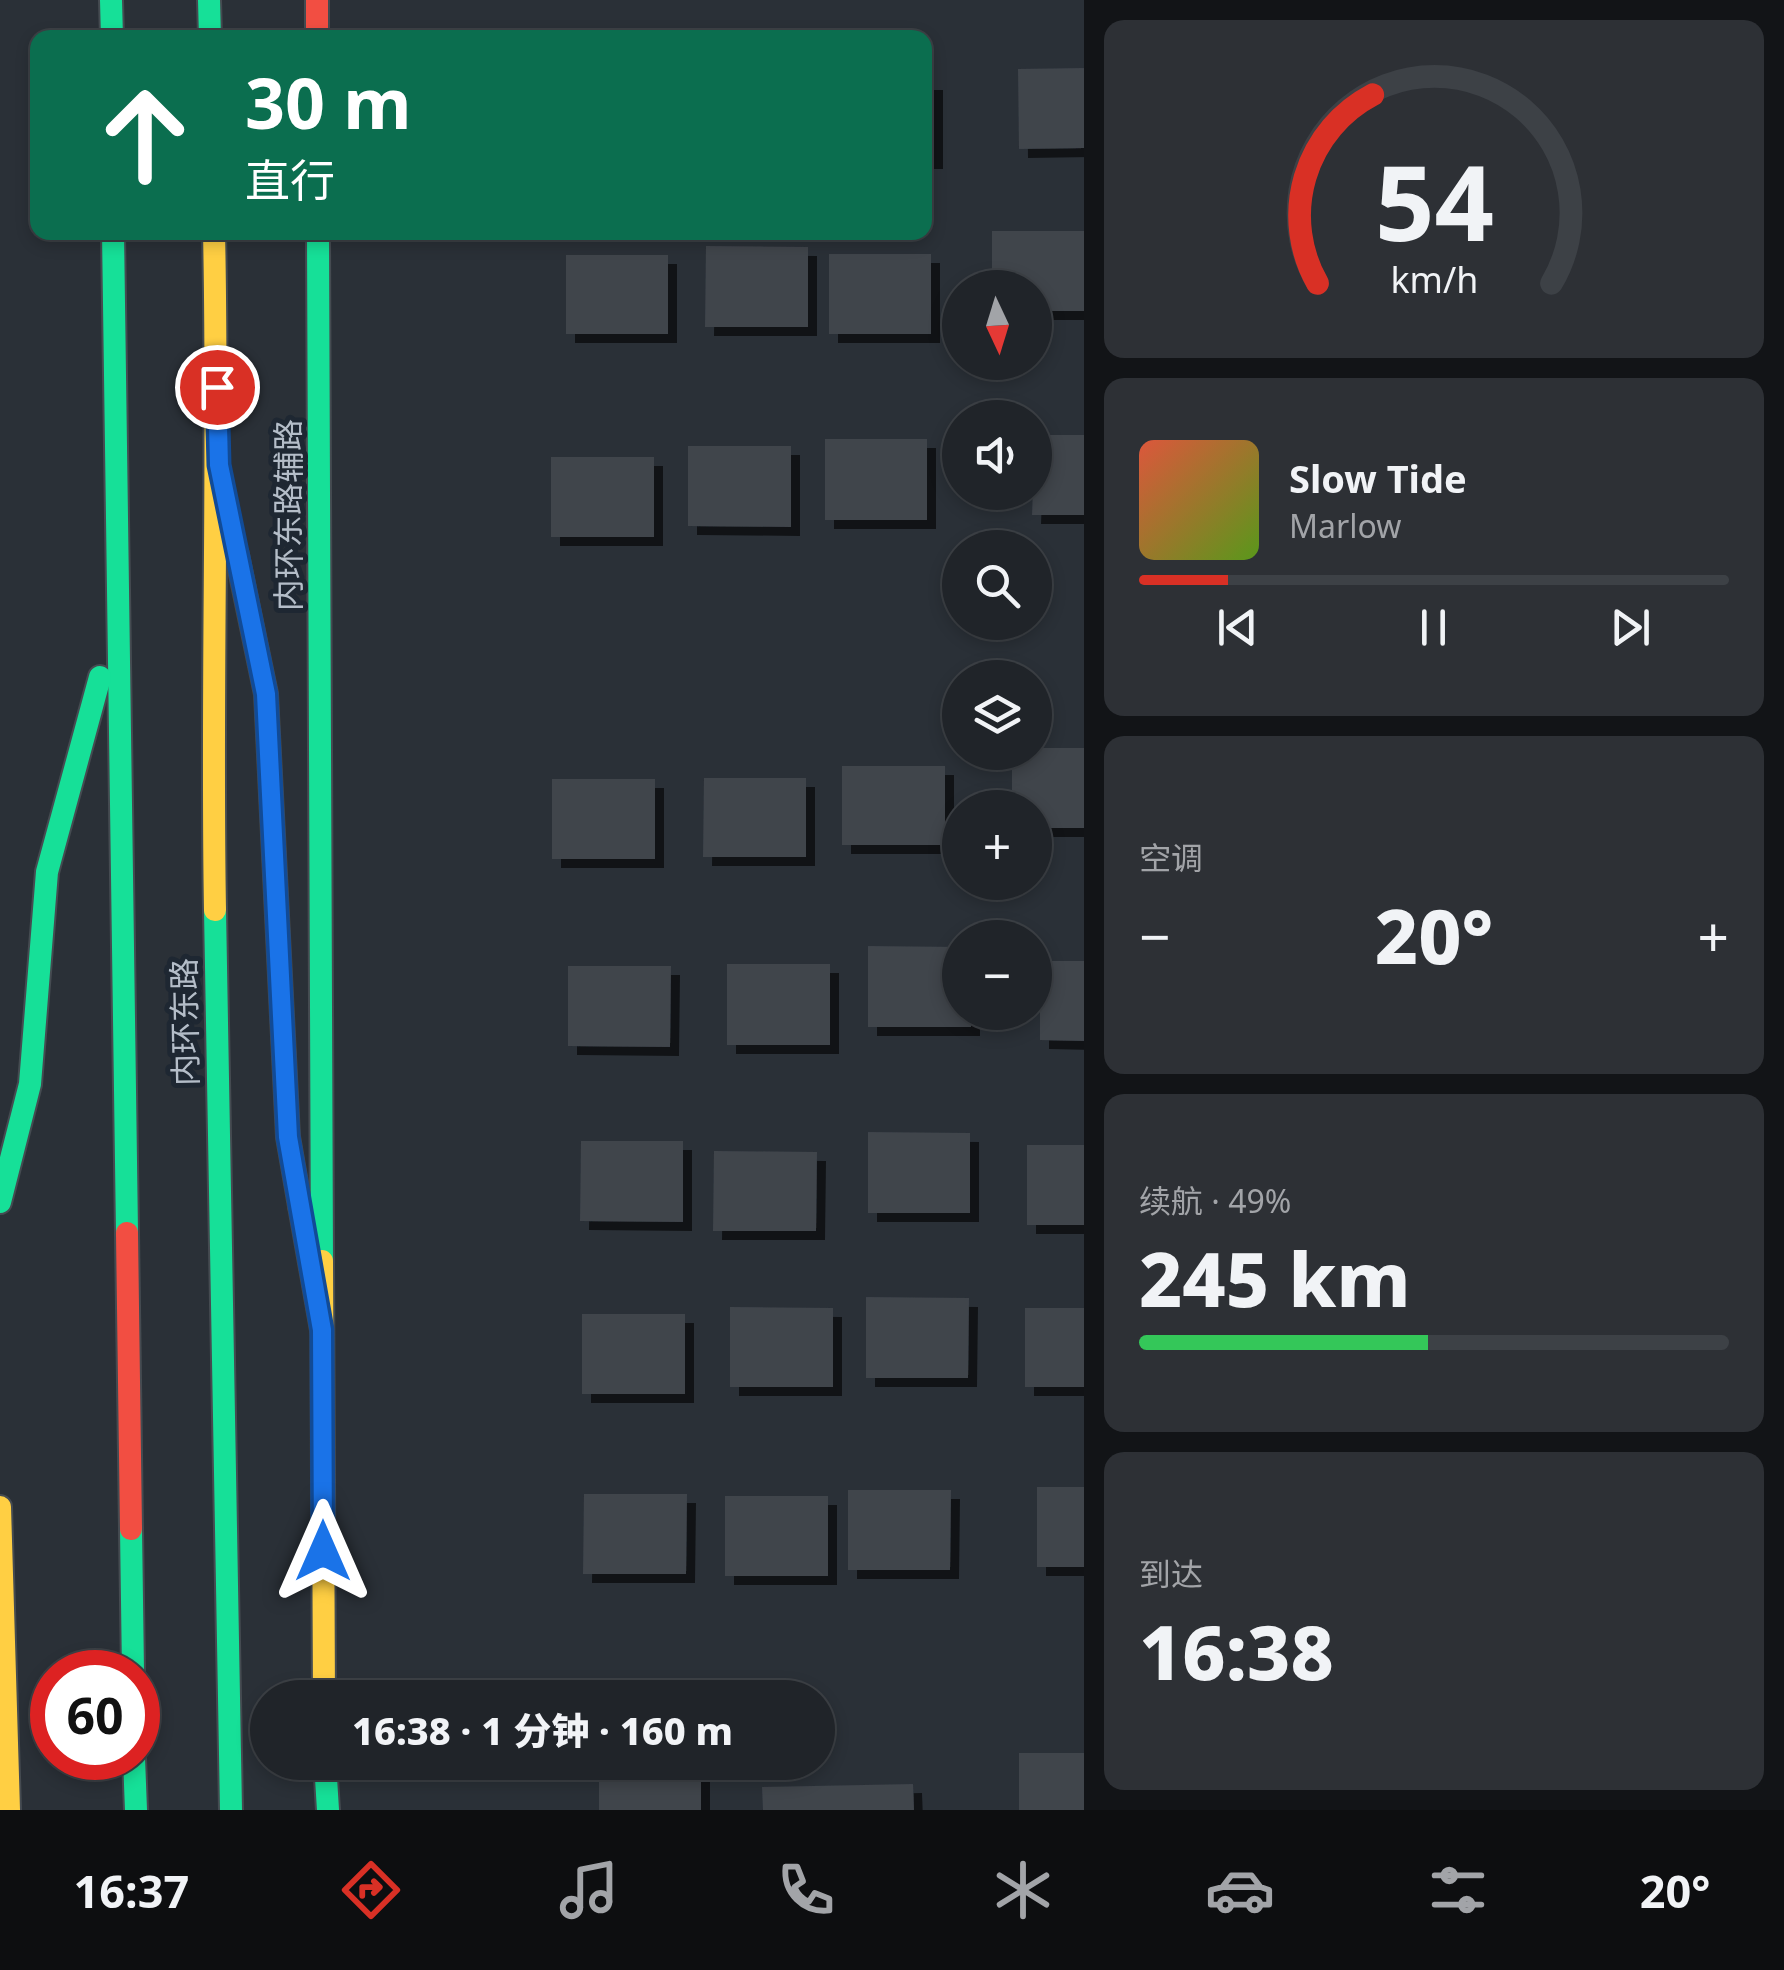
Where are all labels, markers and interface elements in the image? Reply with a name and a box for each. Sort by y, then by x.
text: 30 m [245,54,412,150]
icon: ahead [80,70,210,200]
text: 54 [1375,130,1493,271]
text: 直行 [245,149,335,210]
text: km/h [1390,255,1478,303]
north arrow [942,270,1052,380]
map controls [942,270,1052,1030]
pin [175,345,260,430]
icon: arrive [190,360,245,415]
button: sound [942,400,1052,510]
street label: 内环东路辅路 [266,419,309,611]
text: Slow Tide [1289,452,1467,504]
text: Marlow [1289,504,1401,547]
button: search [942,530,1052,640]
icon: previous [1210,600,1265,655]
icon: pause [1406,600,1461,655]
icon: next [1603,600,1658,655]
button: layers [942,660,1052,770]
button: + [942,790,1052,900]
text: 空调 [1139,836,1203,879]
text: 20° [1375,884,1493,986]
text: − [1139,898,1170,973]
text: + [1698,898,1729,973]
button: − [942,920,1052,1030]
street label: 内环东路 [161,958,207,1086]
text: 续航 · 49% [1139,1179,1291,1222]
text: 245 km [1139,1227,1410,1329]
position arrow [271,1499,375,1603]
text: 到达 [1139,1552,1203,1595]
text: 16:38 [1139,1600,1334,1702]
speed limit sign: 60 [30,1650,160,1780]
text: 16:38 · 1 分钟 · 160 m [352,1704,733,1756]
icon: directions [336,1855,406,1925]
icon: music [554,1855,624,1925]
icon: phone [771,1855,841,1925]
icon: climate [988,1855,1058,1925]
icon: car [1205,1855,1275,1925]
icon: filters [1423,1855,1493,1925]
text: 16:37 [74,1860,189,1921]
text: 20° [1640,1860,1710,1921]

